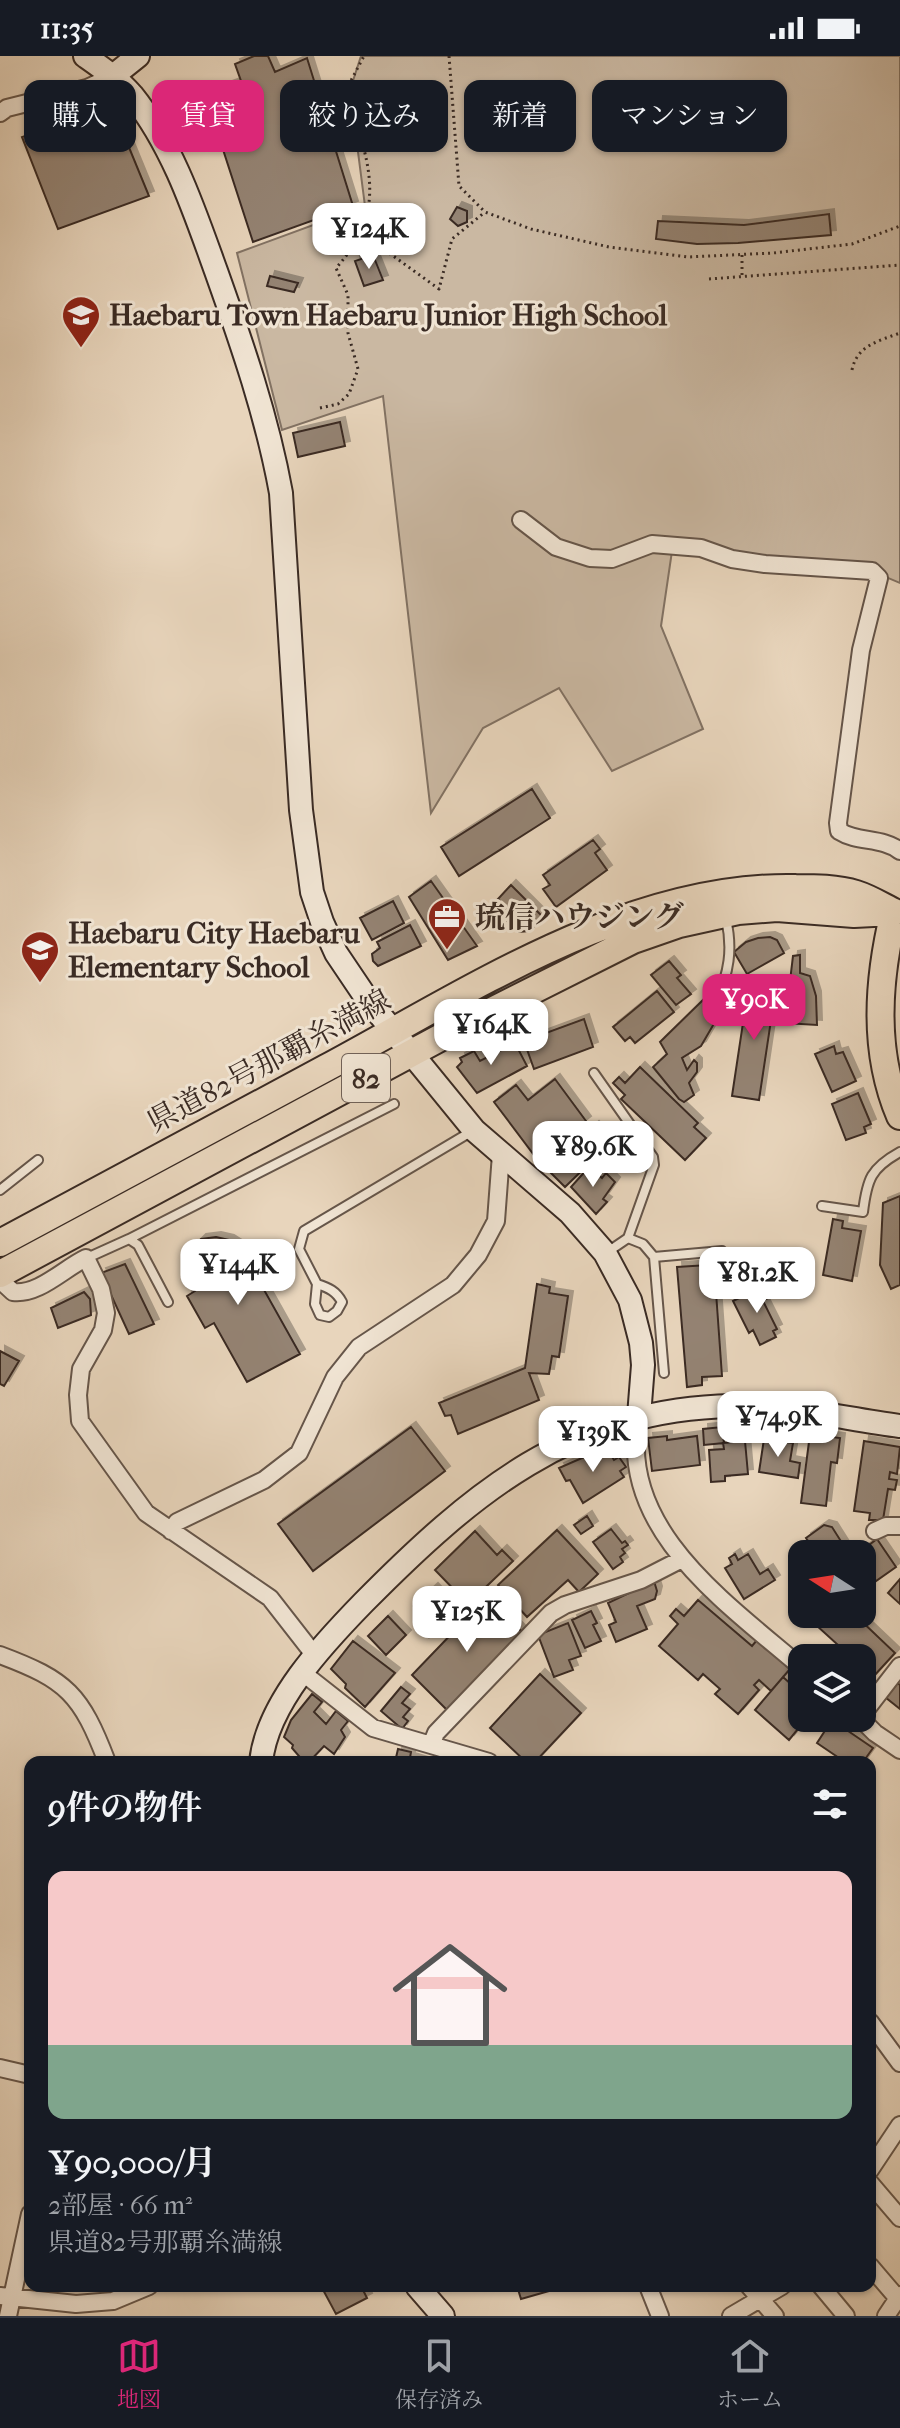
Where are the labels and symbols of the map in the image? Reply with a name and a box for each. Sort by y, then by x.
pin: ¥124K [313,203,425,271]
school or university icon: Haebaru Town Haebaru Junior High School [60,294,102,349]
place label: Haebaru Town Haebaru Junior High School [109,298,668,333]
office icon: 琉信ハウジング [426,896,468,951]
place label: 琉信ハウジング [475,900,684,935]
place label: Haebaru City Haebaru Elementary School [68,916,361,985]
school or university icon: Haebaru City Haebaru Elementary School [19,929,61,984]
pin: ¥90K [707,974,801,1042]
street label: 県道82号那覇糸満線 [141,982,397,1140]
pin: ¥164K [435,999,547,1067]
road number: 82 [342,1054,390,1102]
pin: ¥89.6K [528,1121,658,1189]
pin: ¥144K [182,1239,294,1307]
pin: ¥81.2K [692,1247,822,1315]
pin: ¥74.9K [713,1391,843,1459]
pin: ¥139K [537,1406,649,1474]
north arrow [788,1540,876,1628]
pin: ¥125K [411,1586,523,1654]

